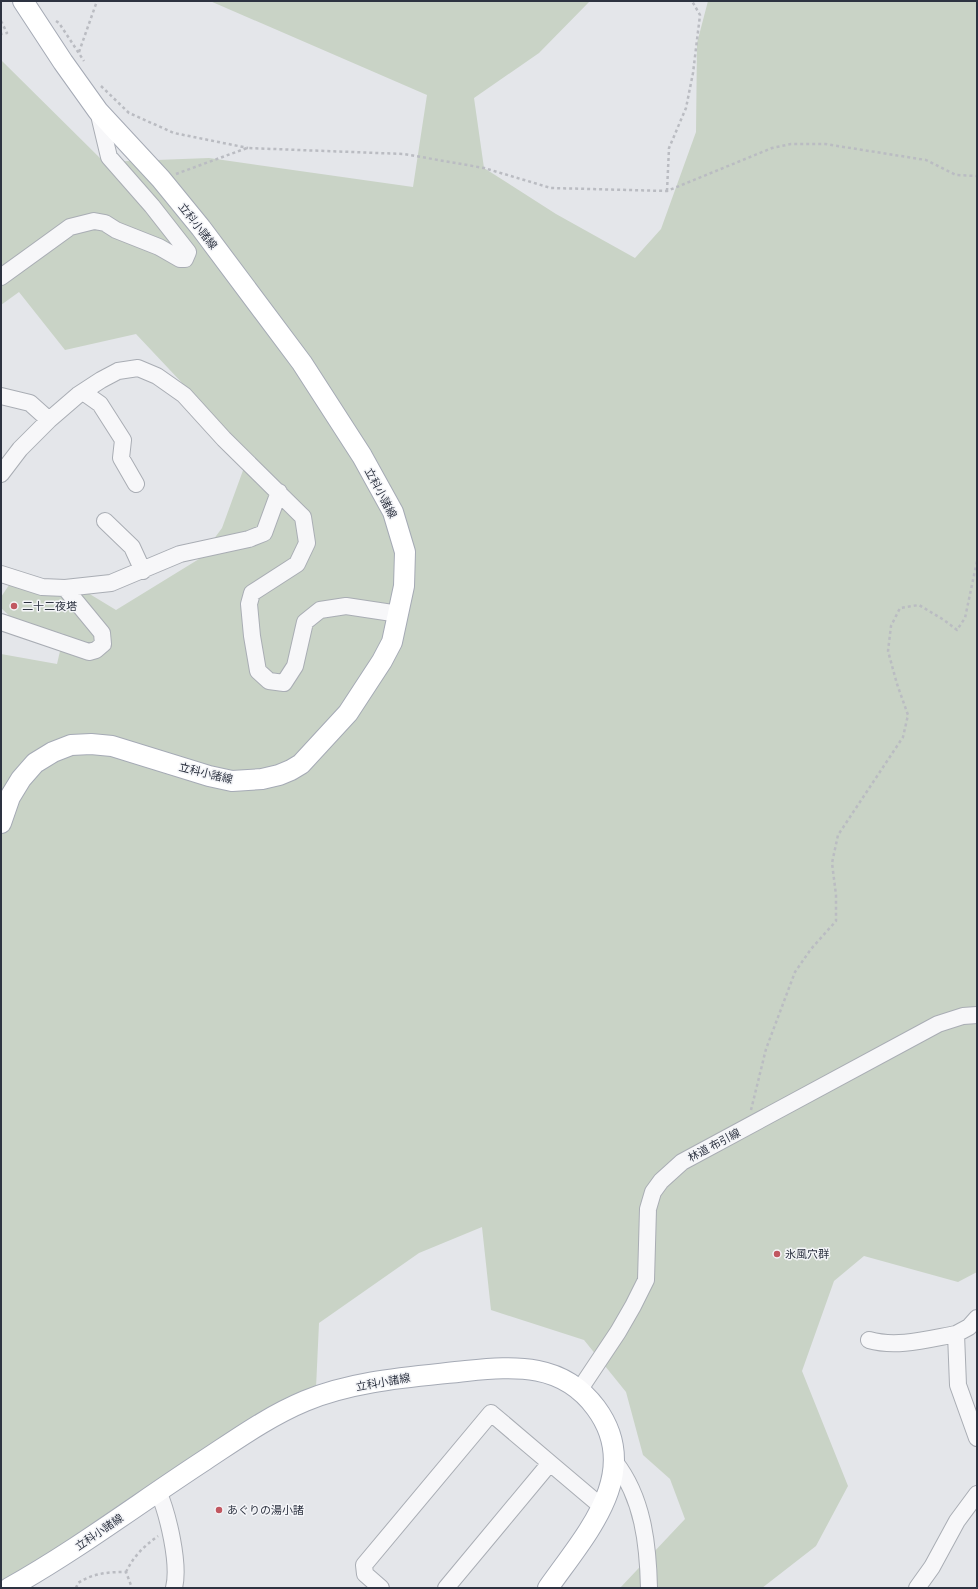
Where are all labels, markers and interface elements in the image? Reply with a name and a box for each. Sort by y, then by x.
street label: 立科小諸線 [176,200,220,252]
street label: 立科小諸線 [362,465,400,521]
place label: 二十二夜塔 [22,599,77,613]
marker: 二十二夜塔 [9,601,19,611]
street label: 立科小諸線 [178,760,234,786]
street label: 林道 布引線 [685,1125,743,1165]
place label: 氷風穴群 [785,1247,829,1261]
marker: 氷風穴群 [772,1249,782,1259]
street label: 立科小諸線 [355,1370,411,1394]
place label: あぐりの湯小諸 [227,1503,304,1517]
marker: あぐりの湯小諸 [214,1505,224,1515]
street label: 立科小諸線 [72,1511,126,1553]

